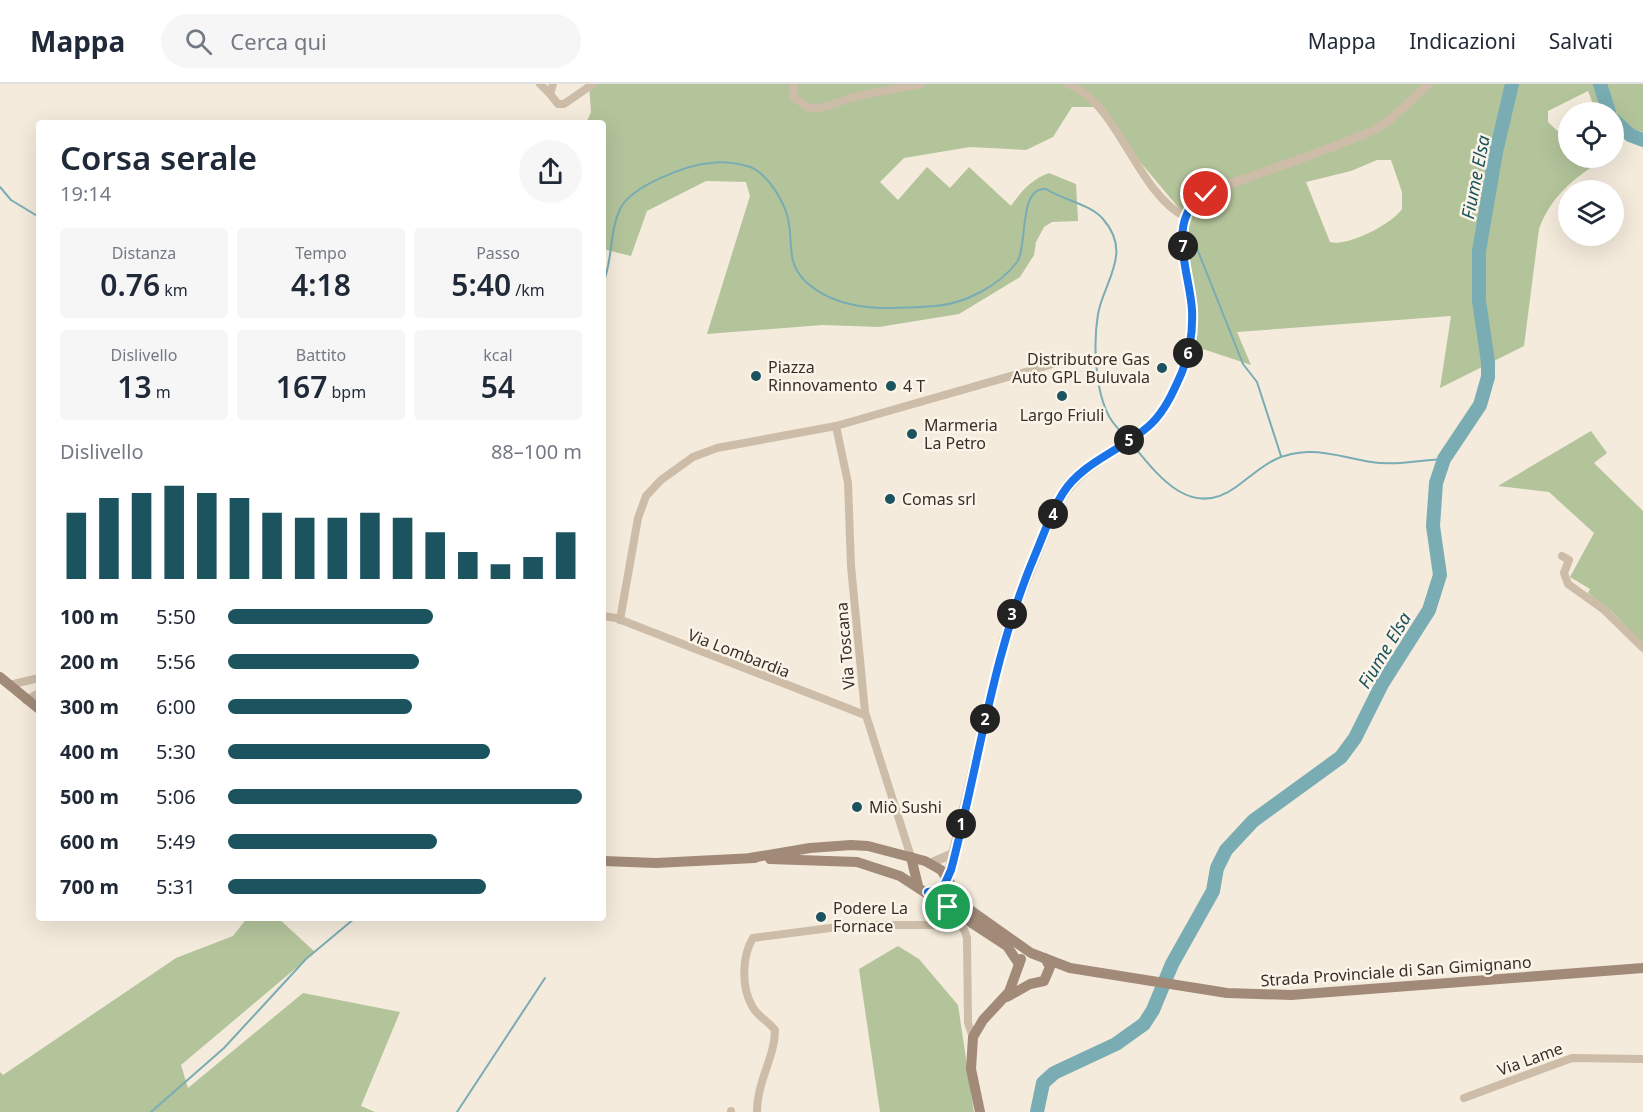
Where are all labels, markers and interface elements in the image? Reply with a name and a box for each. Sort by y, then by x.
search box [161,14,581,68]
text: Mappa [30,22,125,60]
icon: search [182,25,215,58]
text: Cerca qui [230,26,327,56]
text: Mappa [1308,27,1376,55]
text: Indicazioni [1409,27,1516,55]
text: Salvati [1549,27,1613,55]
map controls [1558,102,1624,246]
button: locate [1558,102,1624,168]
water label: Fiume Elsa [1455,133,1495,221]
text: Corsa serale [60,135,257,180]
button: share [519,140,582,203]
pin [1180,168,1231,219]
icon: check [1189,177,1222,210]
text: 19:14 [60,180,111,207]
button: layers [1558,180,1624,246]
pin: 7 [1168,231,1198,261]
text: 7 [1178,235,1188,257]
text: Distanza [112,242,176,264]
text: Tempo [295,242,347,264]
text: Passo [476,242,520,264]
text: 0.76 [100,264,160,305]
text: 4:18 [291,264,351,305]
text: 5:40 [451,264,511,305]
text: km [160,279,188,301]
text: /km [511,279,545,301]
pin: 6 [1173,338,1203,368]
text: 6 [1183,342,1193,364]
text: Dislivello [111,344,177,366]
text: Battito [296,344,346,366]
text: kcal [483,344,513,366]
place label: Distributore Gas Auto GPL Buluvala [1012,348,1150,388]
place label: Piazza Rinnovamento [768,356,878,396]
marker: Distributore Gas Auto GPL Buluvala [1155,361,1169,375]
text: 13 [117,366,152,407]
text: 167 [276,366,327,407]
text: 54 [481,366,515,407]
marker: Piazza Rinnovamento [749,369,763,383]
place label: 4 T [903,375,925,397]
marker: 4 T [884,379,898,393]
text: m [152,381,171,403]
text: bpm [327,381,366,403]
marker: Largo Friuli [1055,389,1069,403]
place label: Largo Friuli [1020,404,1104,426]
place label: Marmeria La Petro [924,414,998,454]
pin: 5 [1114,425,1144,455]
marker: Marmeria La Petro [905,427,919,441]
text: 5 [1124,429,1134,451]
text: Dislivello [60,438,144,465]
text: 88–100 m [491,438,582,465]
place label: Comas srl [902,488,976,510]
marker: Comas srl [883,492,897,506]
pin: 4 [1038,499,1068,529]
text: 4 [1048,503,1058,525]
pin: 3 [997,599,1027,629]
street label: Via Toscana [830,601,860,691]
text: 100 m [60,603,119,630]
text: 5:50 [156,603,196,630]
text: 3 [1007,603,1017,625]
water label: Fiume Elsa [1352,607,1416,693]
street label: Via Lombardia [685,623,793,683]
text: 200 m [60,648,119,675]
text: 5:56 [156,648,196,675]
text: 300 m [60,693,119,720]
text: 6:00 [156,693,196,720]
pin: 2 [970,704,1000,734]
text: 2 [980,708,990,730]
text: 400 m [60,738,119,765]
text: 5:30 [156,738,196,765]
text: 500 m [60,783,119,810]
text: 5:06 [156,783,196,810]
place label: Miò Sushi [869,796,942,818]
marker: Miò Sushi [850,800,864,814]
pin: 1 [946,809,976,839]
text: 1 [956,813,966,835]
text: 600 m [60,828,119,855]
text: 5:49 [156,828,196,855]
text: 700 m [60,873,119,900]
text: 5:31 [156,873,196,900]
pin [922,881,973,932]
icon: arrive [931,890,964,923]
place label: Podere La Fornace [833,897,908,937]
marker: Podere La Fornace [814,910,828,924]
street label: Strada Provinciale di San Gimignano [1260,951,1532,991]
street label: Via Lame [1494,1037,1566,1081]

